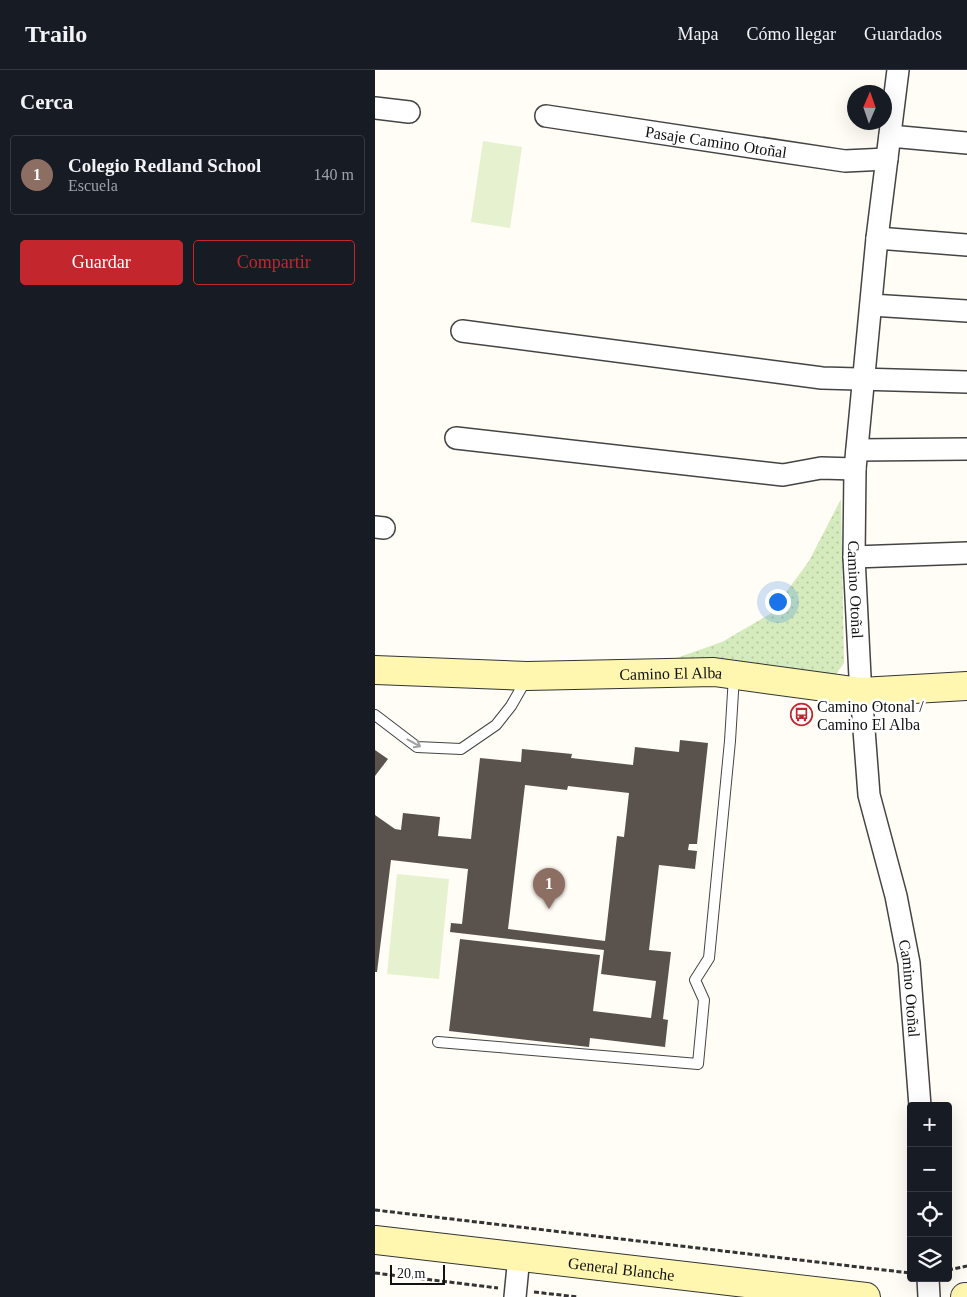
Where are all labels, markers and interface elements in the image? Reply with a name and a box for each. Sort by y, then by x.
text: Trailo [25,21,87,47]
text: Mapa [678,24,719,44]
text: Cómo llegar [747,24,836,44]
text: Guardados [864,24,942,44]
north arrow [847,85,892,130]
text: Cerca [20,90,73,114]
street label: Pasaje Camino Otoñal [644,123,789,161]
text: Colegio Redland School [68,155,261,176]
text: 1 [33,166,41,183]
text: 140 m [314,166,354,183]
text: Escuela [68,177,118,194]
button: Guardar [20,240,183,285]
button: Compartir [193,240,355,285]
street label: Camino Otoñal [845,540,867,640]
your location [765,589,791,615]
street label: Camino El Alba [619,663,723,683]
place label: Camino Otonal / Camino El Alba [817,698,924,733]
bus stop icon: Camino Otonal / Camino El Alba [789,703,813,727]
one-way arrow [407,739,421,749]
pin: 1 [533,868,565,909]
street label: Camino Otoñal [896,938,923,1038]
map controls [907,1102,952,1282]
button: + [907,1102,952,1147]
button: − [907,1147,952,1192]
button: locate [907,1192,952,1237]
button: layers [907,1237,952,1282]
street label: General Blanche [567,1254,676,1283]
scale bar [390,1262,445,1285]
text: 20 m [397,1266,425,1281]

